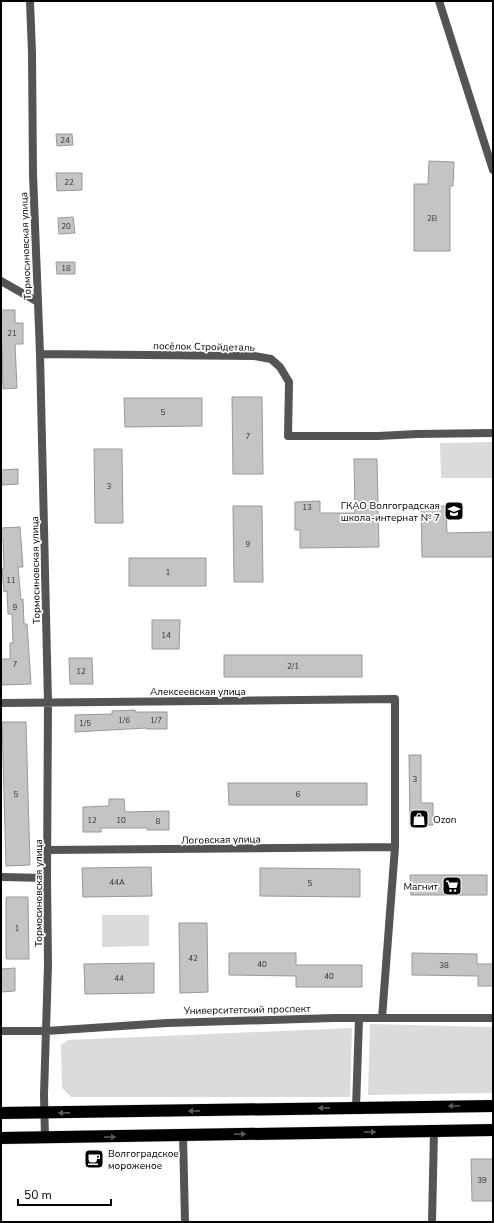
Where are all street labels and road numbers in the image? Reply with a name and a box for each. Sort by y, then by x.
street label: Тормосиновская улица [17,192,35,300]
street label: посёлок Стройдеталь [153,339,255,355]
street label: Тормосиновская улица [28,516,44,624]
street label: Алексеевская улица [150,685,246,699]
street label: Логовская улица [181,832,261,848]
street label: Тормосиновская улица [32,839,46,947]
street label: Университетский проспект [183,1002,311,1018]

